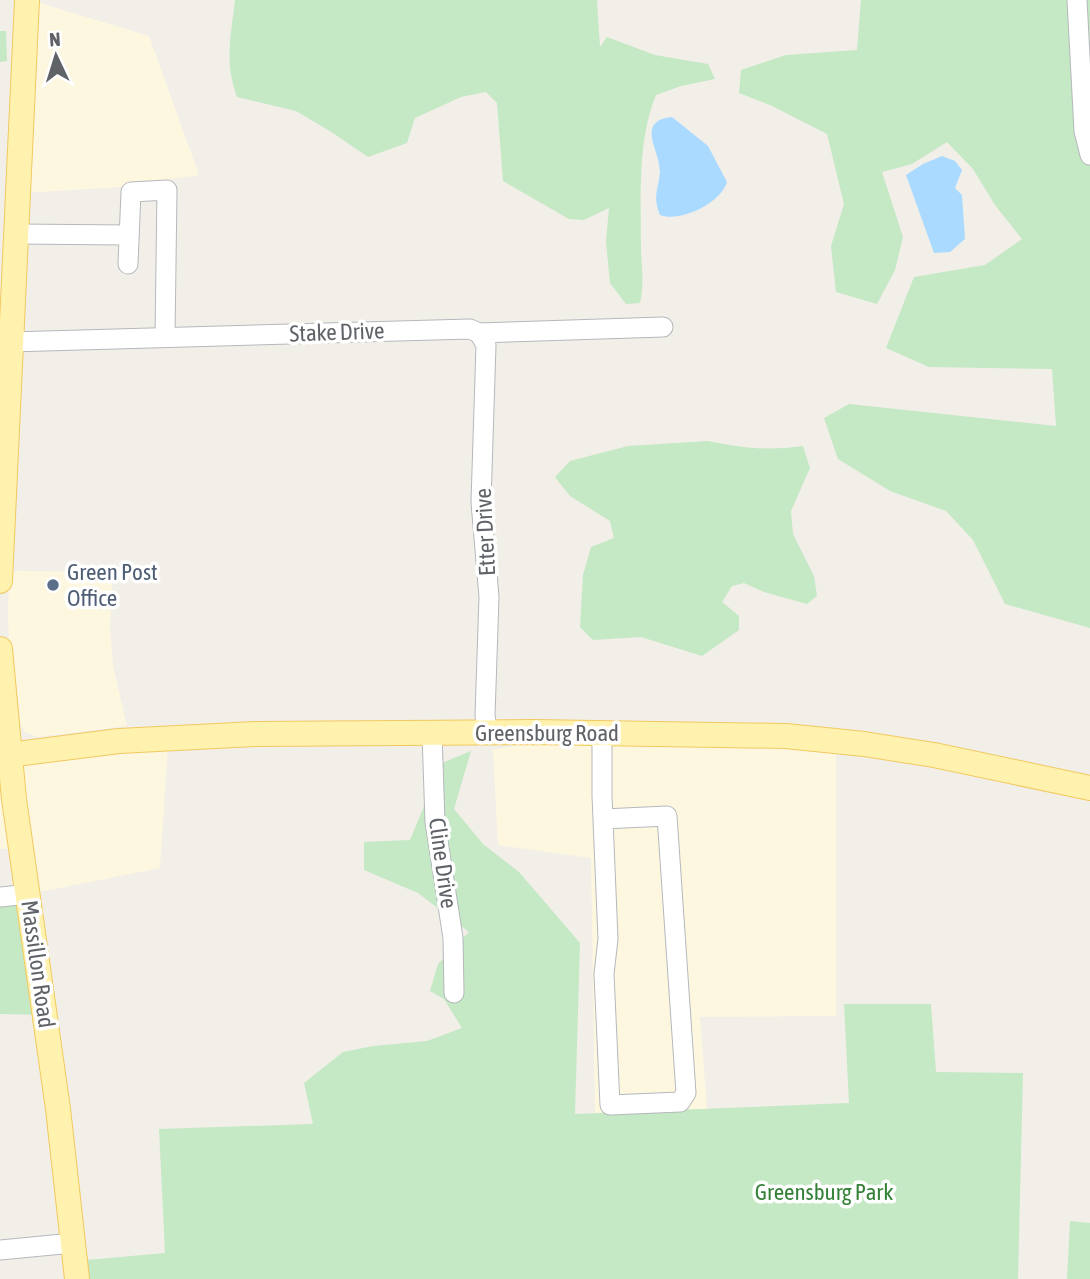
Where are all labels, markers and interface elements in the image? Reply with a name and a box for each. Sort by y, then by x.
north arrow [21,21,91,91]
text: N [48,28,61,50]
street label: Stake Drive [289,317,385,347]
street label: Etter Drive [470,487,500,577]
place label: Green Post Office [67,559,158,611]
marker: Green Post Office [45,577,61,593]
street label: Greensburg Road [475,720,619,746]
street label: Cline Drive [424,816,462,910]
street label: Massillon Road [16,899,60,1029]
park label: Greensburg Park [755,1179,893,1205]

